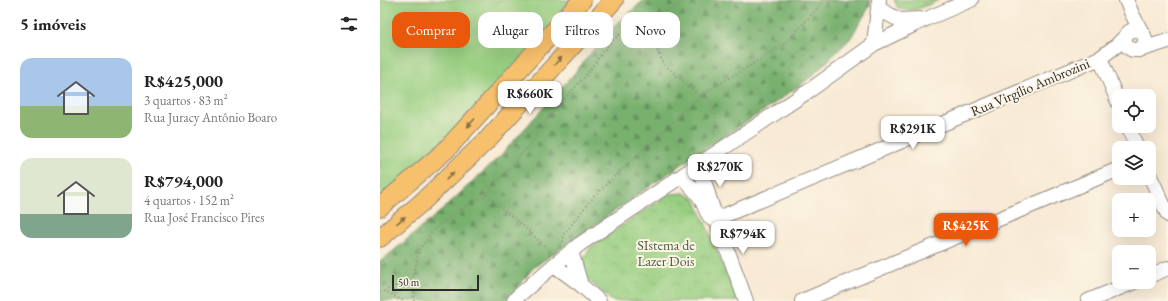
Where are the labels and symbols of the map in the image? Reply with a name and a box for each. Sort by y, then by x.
street label: Rua Virgílio Ambrozini [968,54,1093,120]
one-way arrow [553,56,563,66]
pin: R$660K [497,81,563,115]
pin: R$291K [880,116,946,150]
one-way arrow [467,118,476,127]
pin: R$270K [687,154,753,188]
one-way arrow [445,171,455,181]
pin: R$425K [933,213,999,247]
one-way arrow [395,216,406,225]
pin: R$794K [710,221,776,255]
park label: SIstema de Lazer Dois [637,236,695,270]
scale bar [392,273,479,292]

